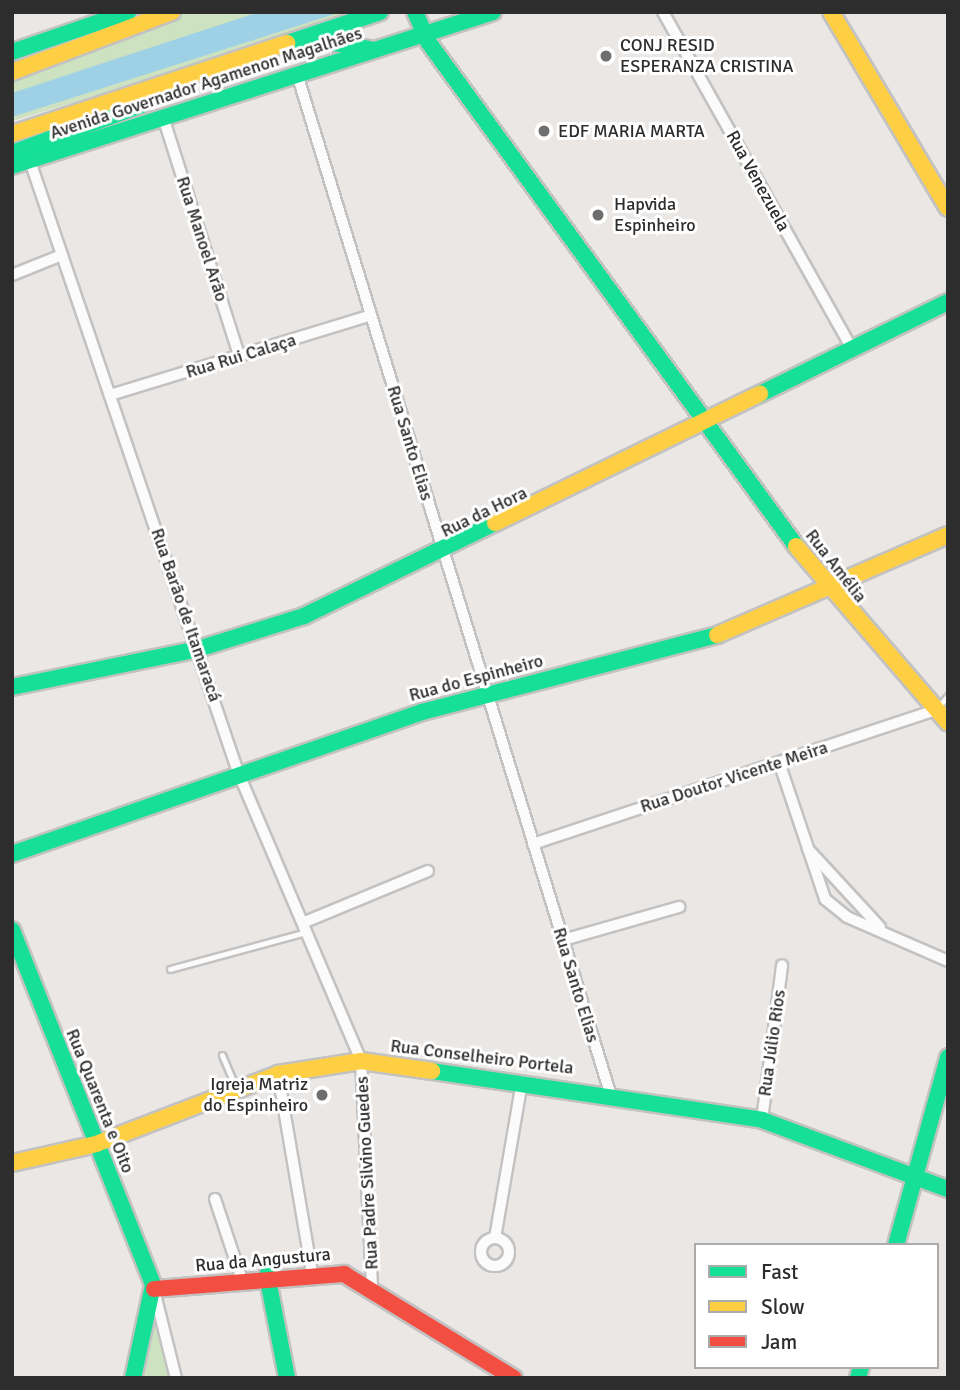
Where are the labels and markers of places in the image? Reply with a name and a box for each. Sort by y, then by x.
place label: CONJ RESID ESPERANZA CRISTINA [620,35,794,78]
marker: CONJ RESID ESPERANZA CRISTINA [598,48,614,64]
place label: EDF MARIA MARTA [558,120,705,142]
marker: EDF MARIA MARTA [536,123,552,139]
place label: Hapvida Espinheiro [614,194,696,236]
marker: Hapvida Espinheiro [588,205,608,225]
place label: Igreja Matriz do Espinheiro [204,1074,308,1116]
marker: Igreja Matriz do Espinheiro [314,1087,330,1103]

